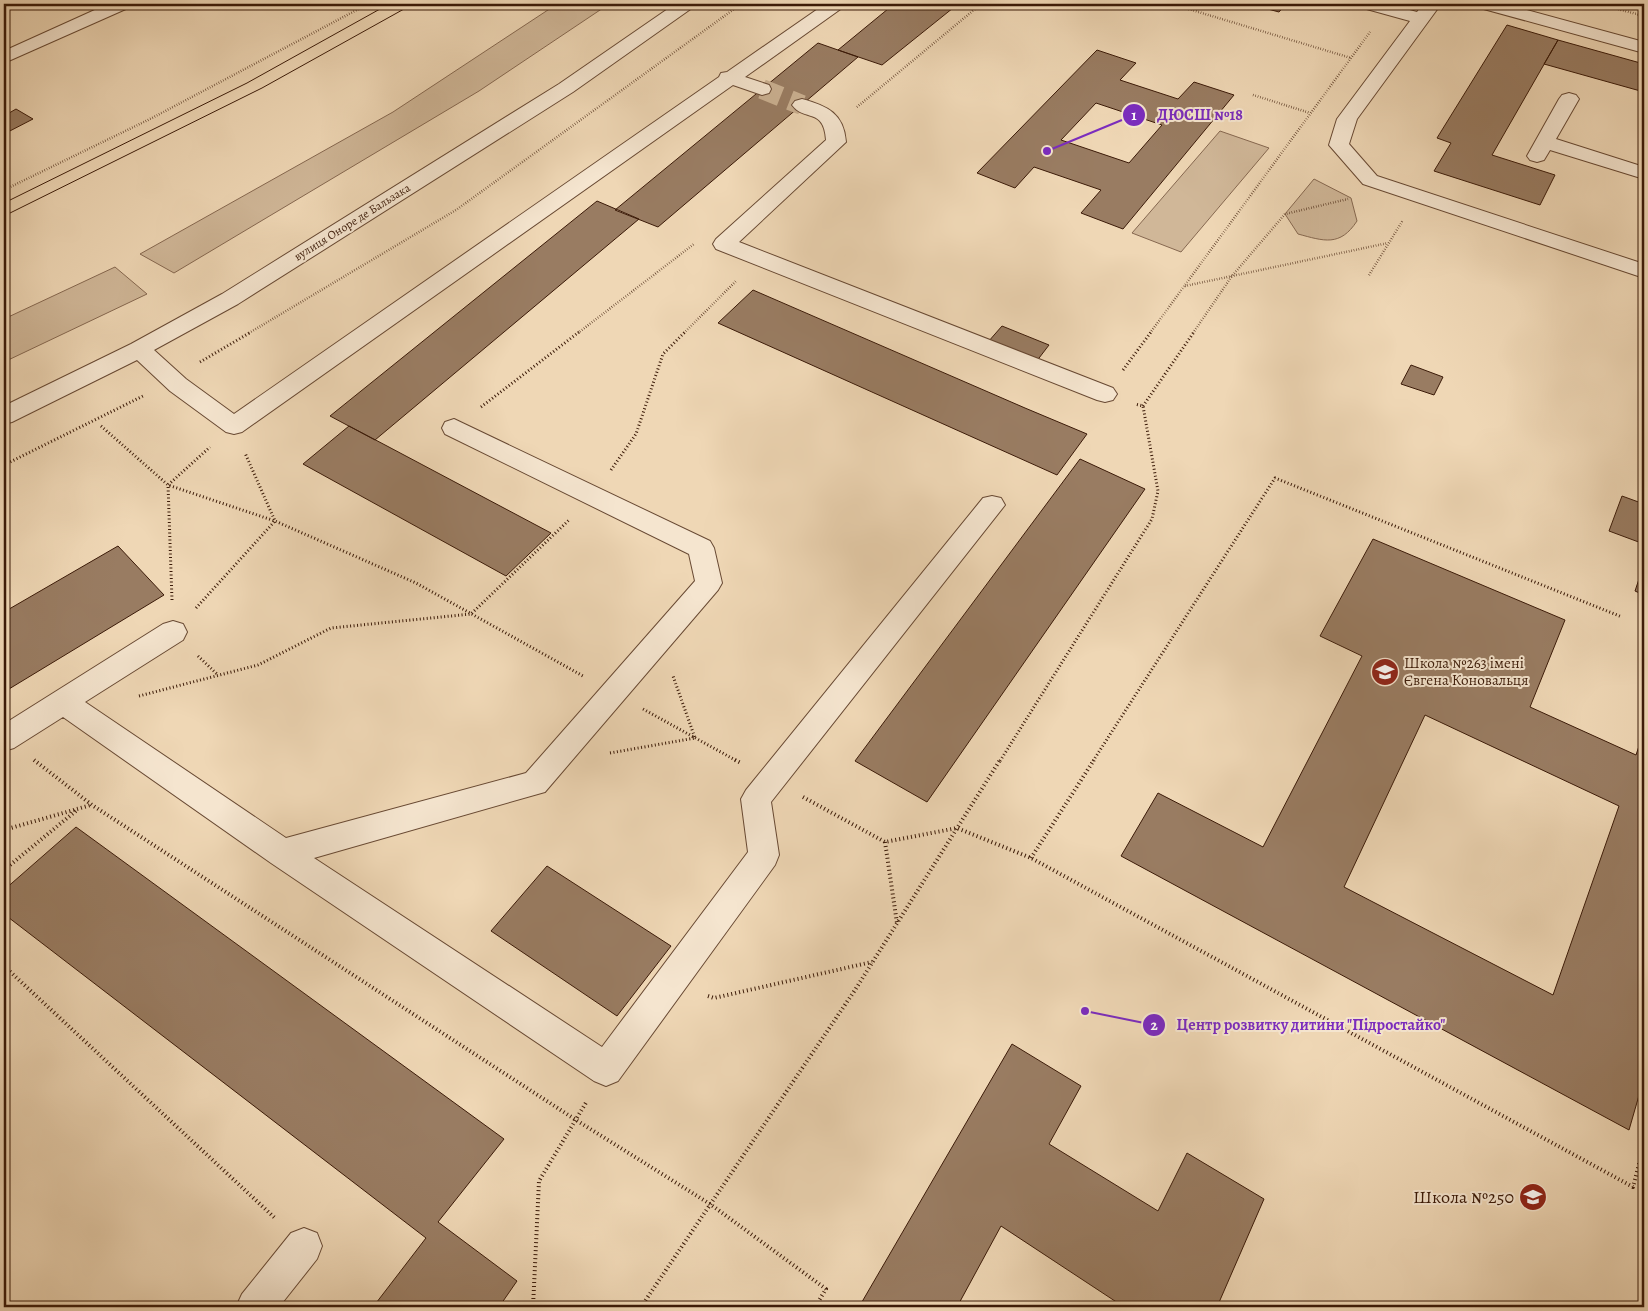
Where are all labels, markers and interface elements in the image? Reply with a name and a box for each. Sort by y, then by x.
callout: ДЮСШ №18 [1122,99,1253,130]
text: ДЮСШ №18 [1157,104,1243,126]
text: 1 [1131,105,1137,125]
street label: вулиця Оноре де Бальзака [291,179,414,264]
place label: Школа №263 імені Євгена Коновальця [1404,653,1528,690]
school or university icon: Школа №263 імені Євгена Коновальця [1370,657,1400,687]
callout: Центр розвитку дитини "Підростайко" [1142,1009,1456,1040]
text: Центр розвитку дитини "Підростайко" [1177,1014,1445,1036]
text: 2 [1150,1015,1158,1035]
school or university icon: Школа №250 [1518,1182,1548,1212]
place label: Школа №250 [1413,1185,1514,1209]

